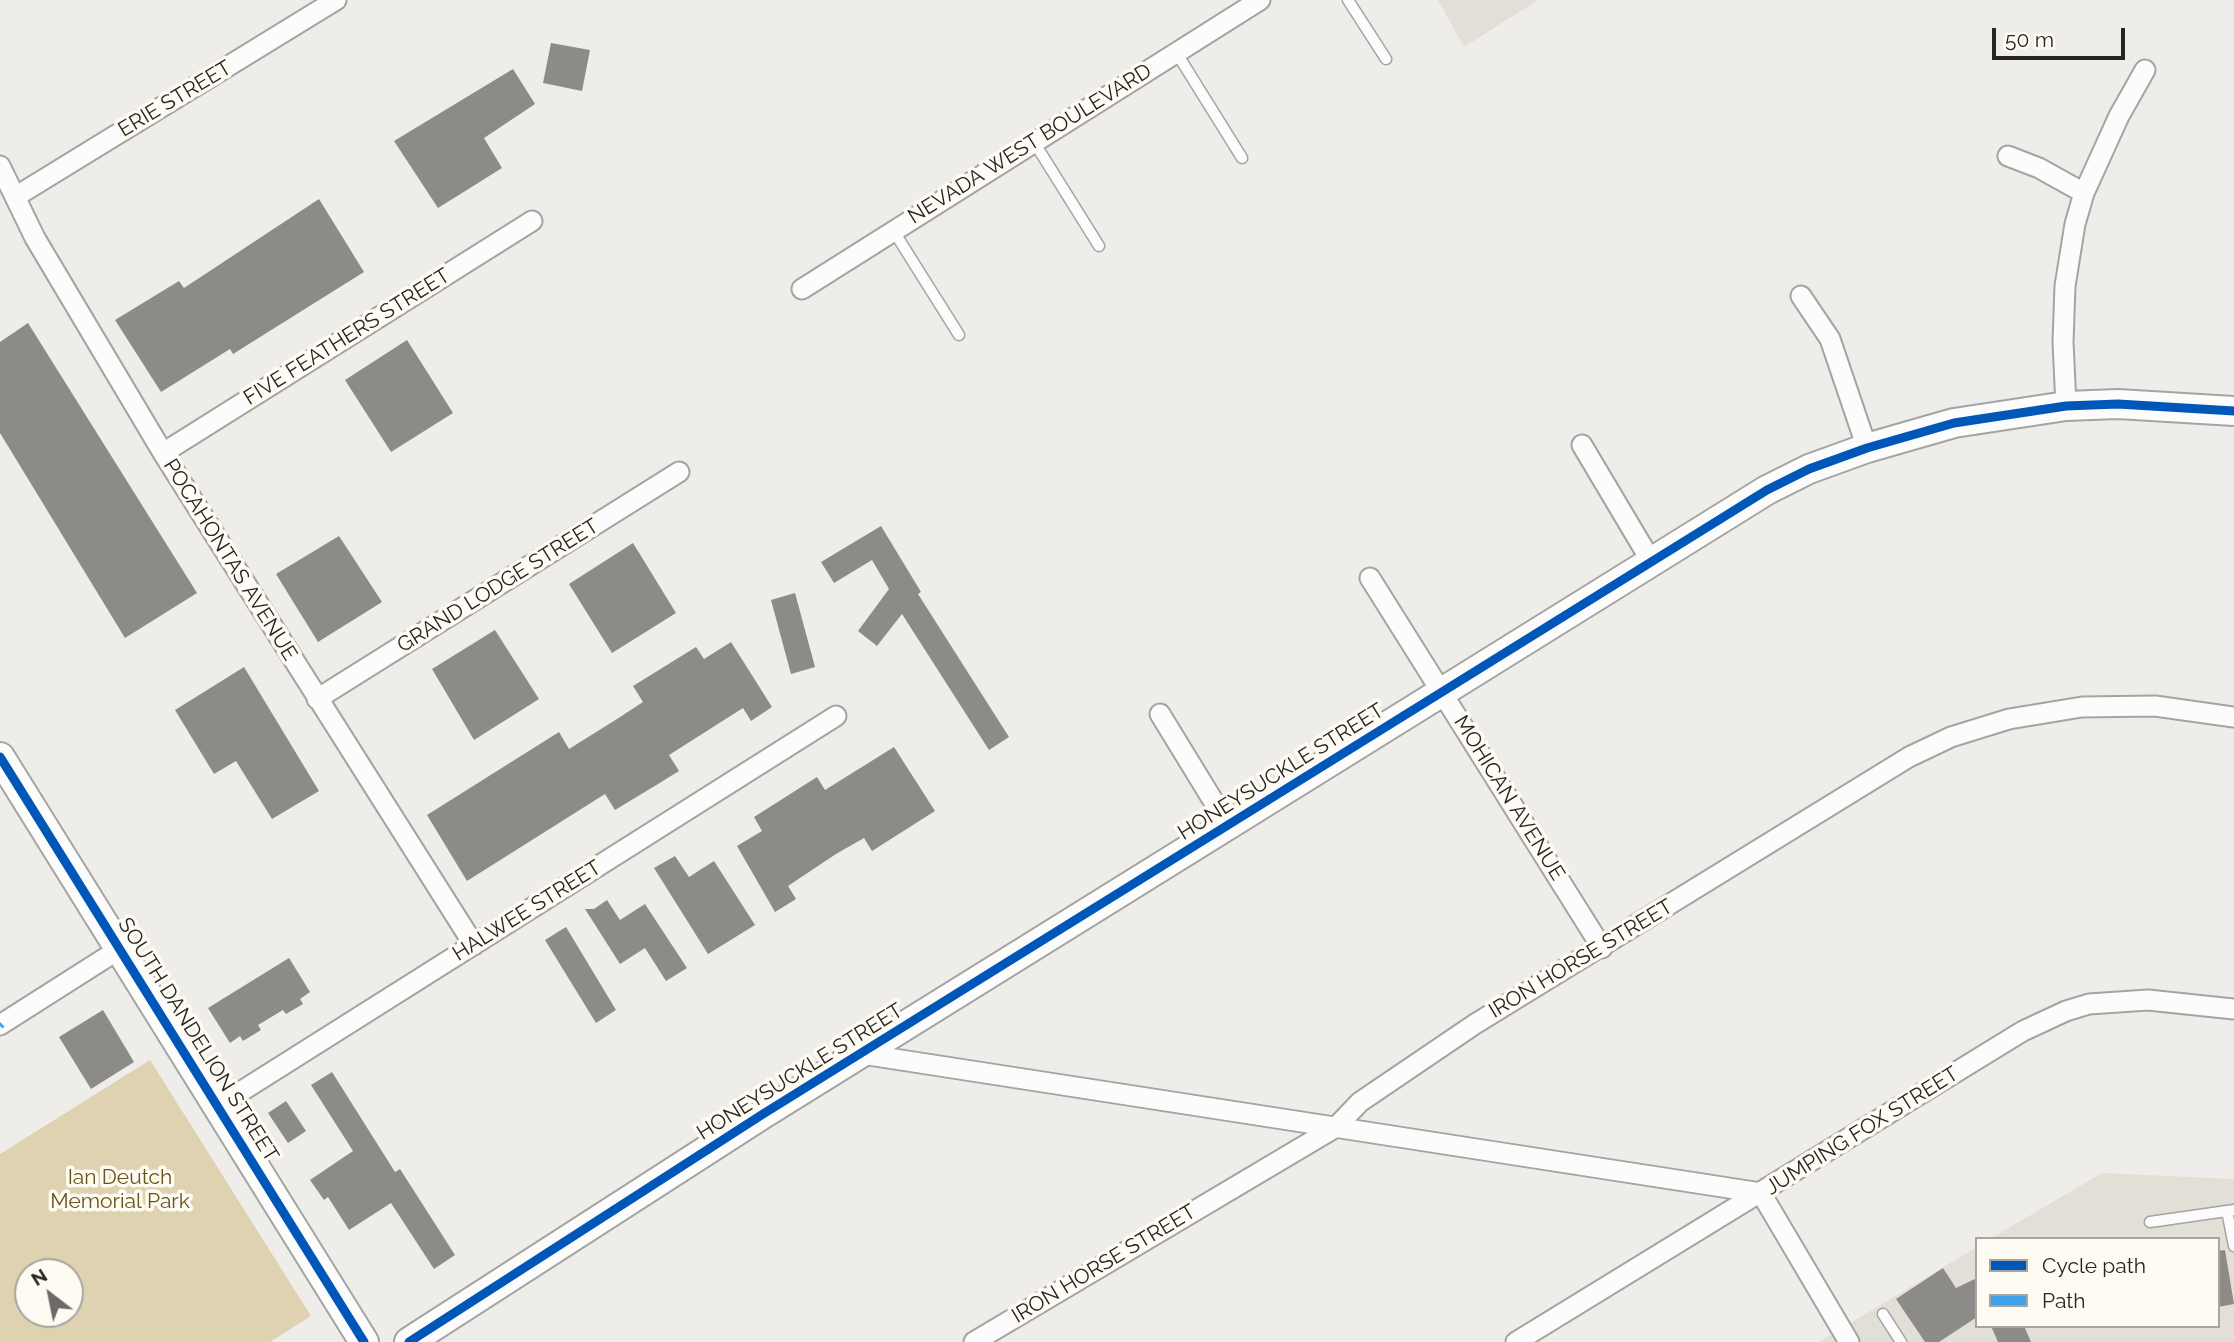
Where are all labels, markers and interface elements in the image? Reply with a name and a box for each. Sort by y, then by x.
scale bar [1996,14,2129,58]
text: 50 m [2005,27,2054,52]
street label: ERIE STREET [114,55,236,143]
street label: NEVADA WEST BOULEVARD [904,58,1156,230]
street label: FIVE FEATHERS STREET [239,263,455,411]
street label: POCAHONTAS AVENUE [158,455,302,665]
street label: GRAND LODGE STREET [393,514,603,658]
street label: HONEYSUCKLE STREET [1173,698,1389,846]
street label: MOHICAN AVENUE [1448,711,1570,885]
street label: HALWEE STREET [448,855,606,967]
street label: IRON HORSE STREET [1485,894,1677,1024]
street label: SOUTH DANDELION STREET [112,913,284,1167]
street label: HONEYSUCKLE STREET [692,998,908,1146]
street label: JUMPING FOX STREET [1761,1061,1963,1201]
park label: Ian Deutch Memorial Park [50,1165,190,1215]
street label: IRON HORSE STREET [1008,1199,1200,1329]
legend [1975,1237,2220,1328]
text: Cycle path [2042,1253,2146,1278]
north arrow [14,1258,84,1328]
text: N [27,1264,51,1290]
text: Path [2042,1288,2086,1313]

